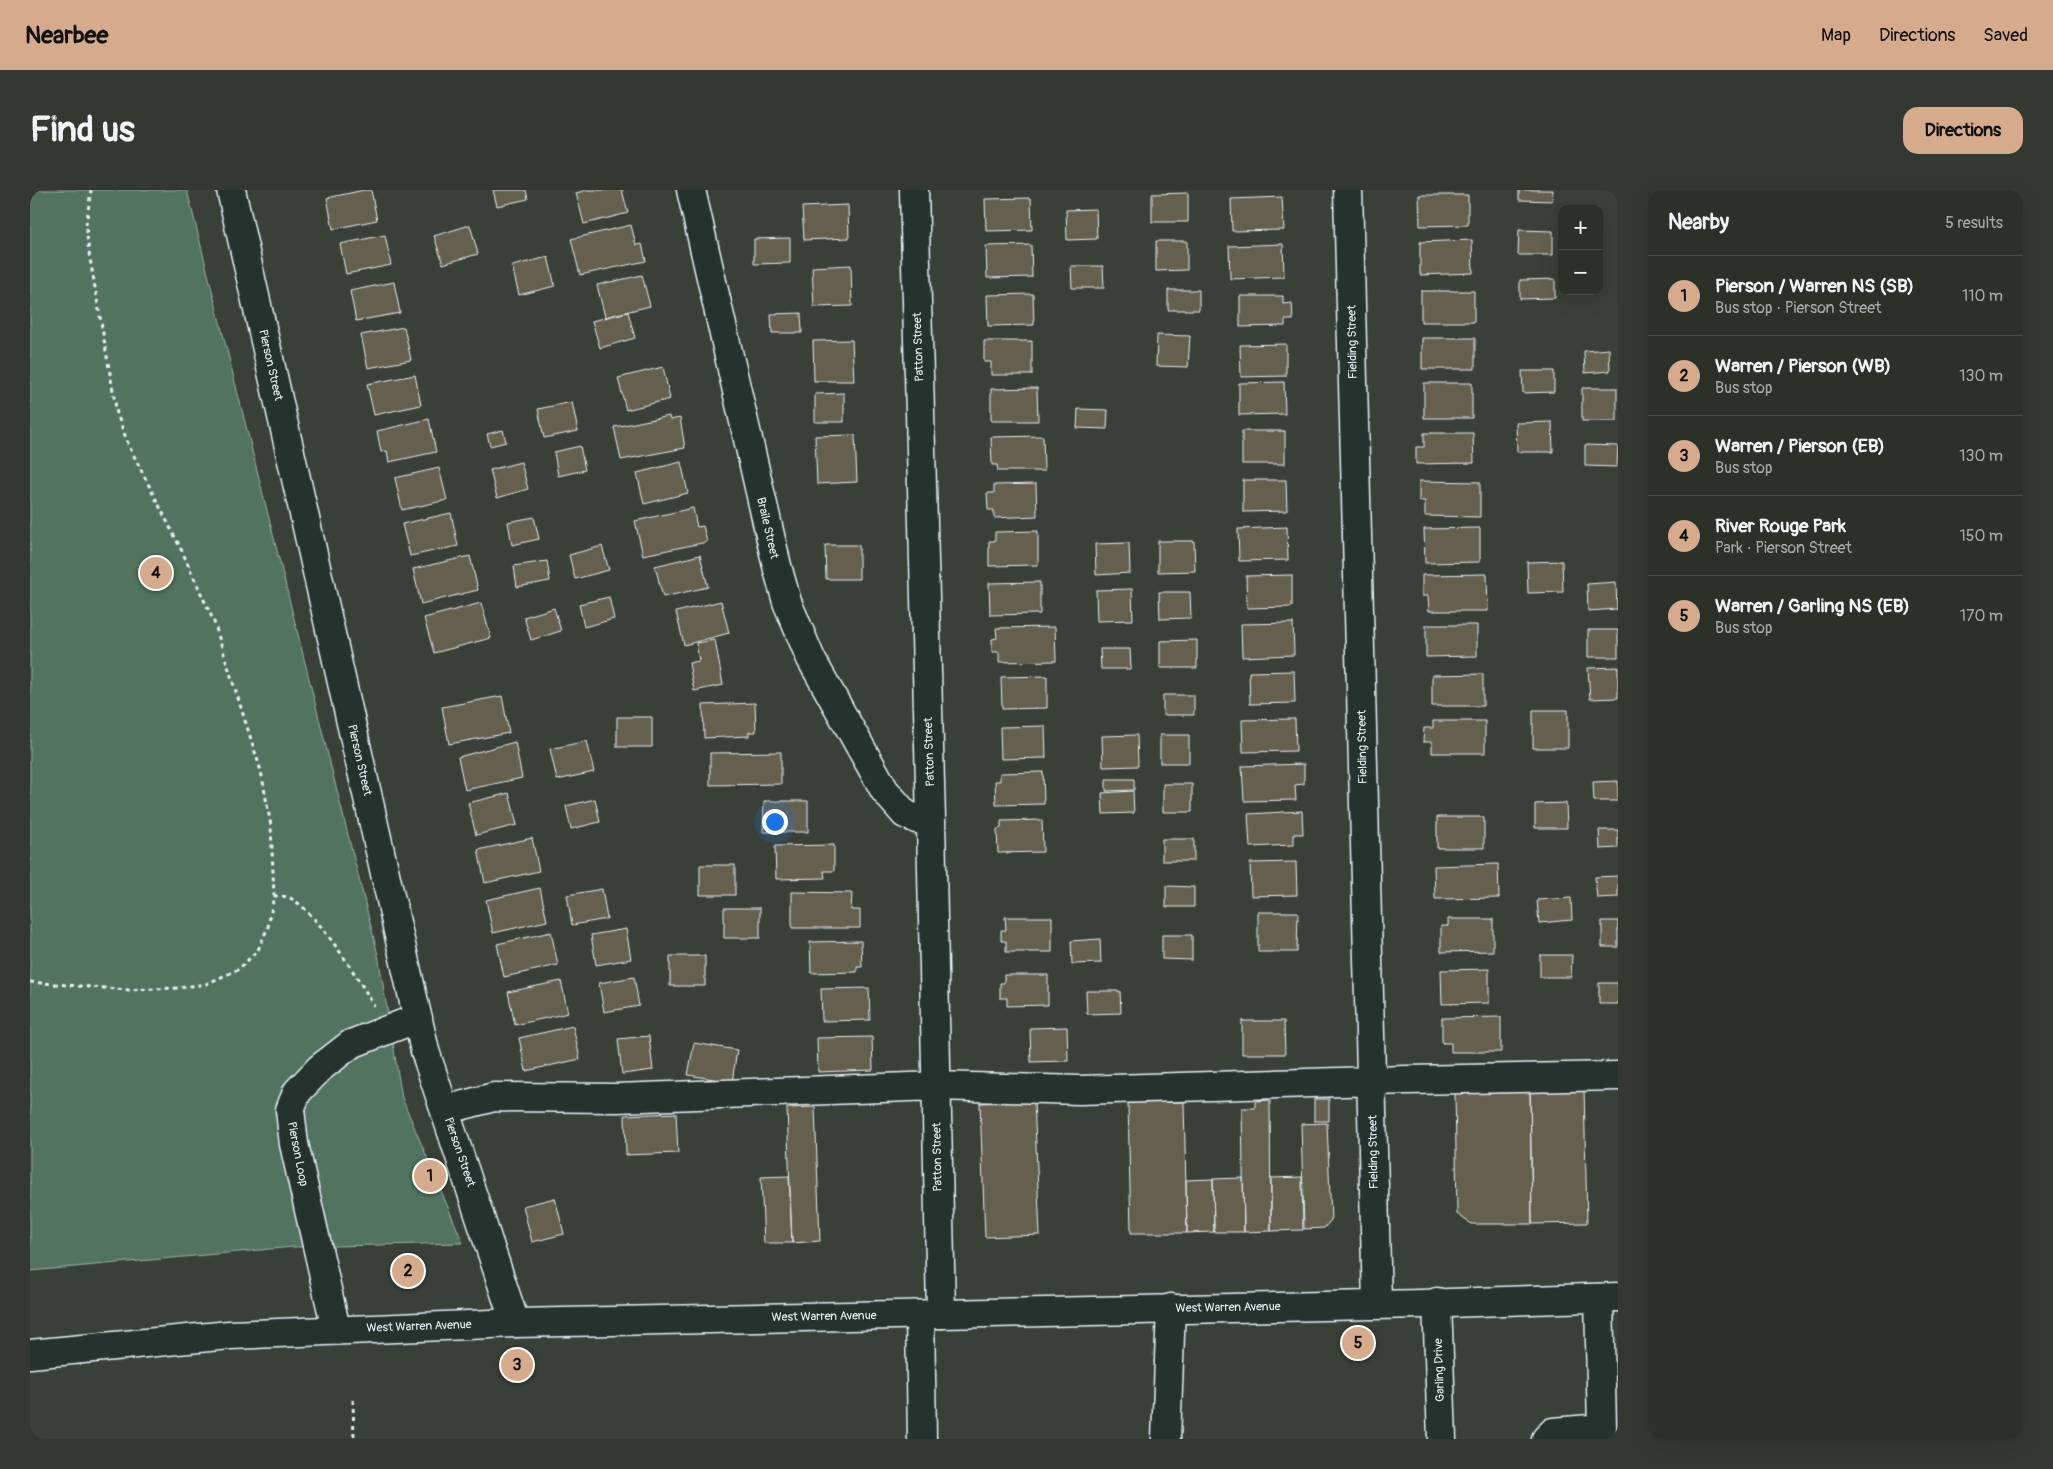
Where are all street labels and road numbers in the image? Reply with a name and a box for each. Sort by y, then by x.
street label: Fielding Street [1344,305,1361,379]
street label: Patton Street [910,312,927,382]
street label: Pierson Street [255,328,286,402]
street label: Braile Street [753,496,782,561]
street label: Fielding Street [1354,710,1371,784]
street label: Patton Street [921,717,938,787]
street label: Pierson Street [344,723,375,797]
street label: Pierson Street [441,1115,478,1189]
street label: Fielding Street [1365,1115,1382,1189]
street label: Pierson Loop [284,1121,311,1188]
street label: Patton Street [929,1122,946,1192]
street label: West Warren Avenue [1175,1299,1281,1316]
street label: West Warren Avenue [771,1308,877,1325]
street label: West Warren Avenue [366,1317,472,1336]
street label: Garling Drive [1431,1338,1448,1402]

